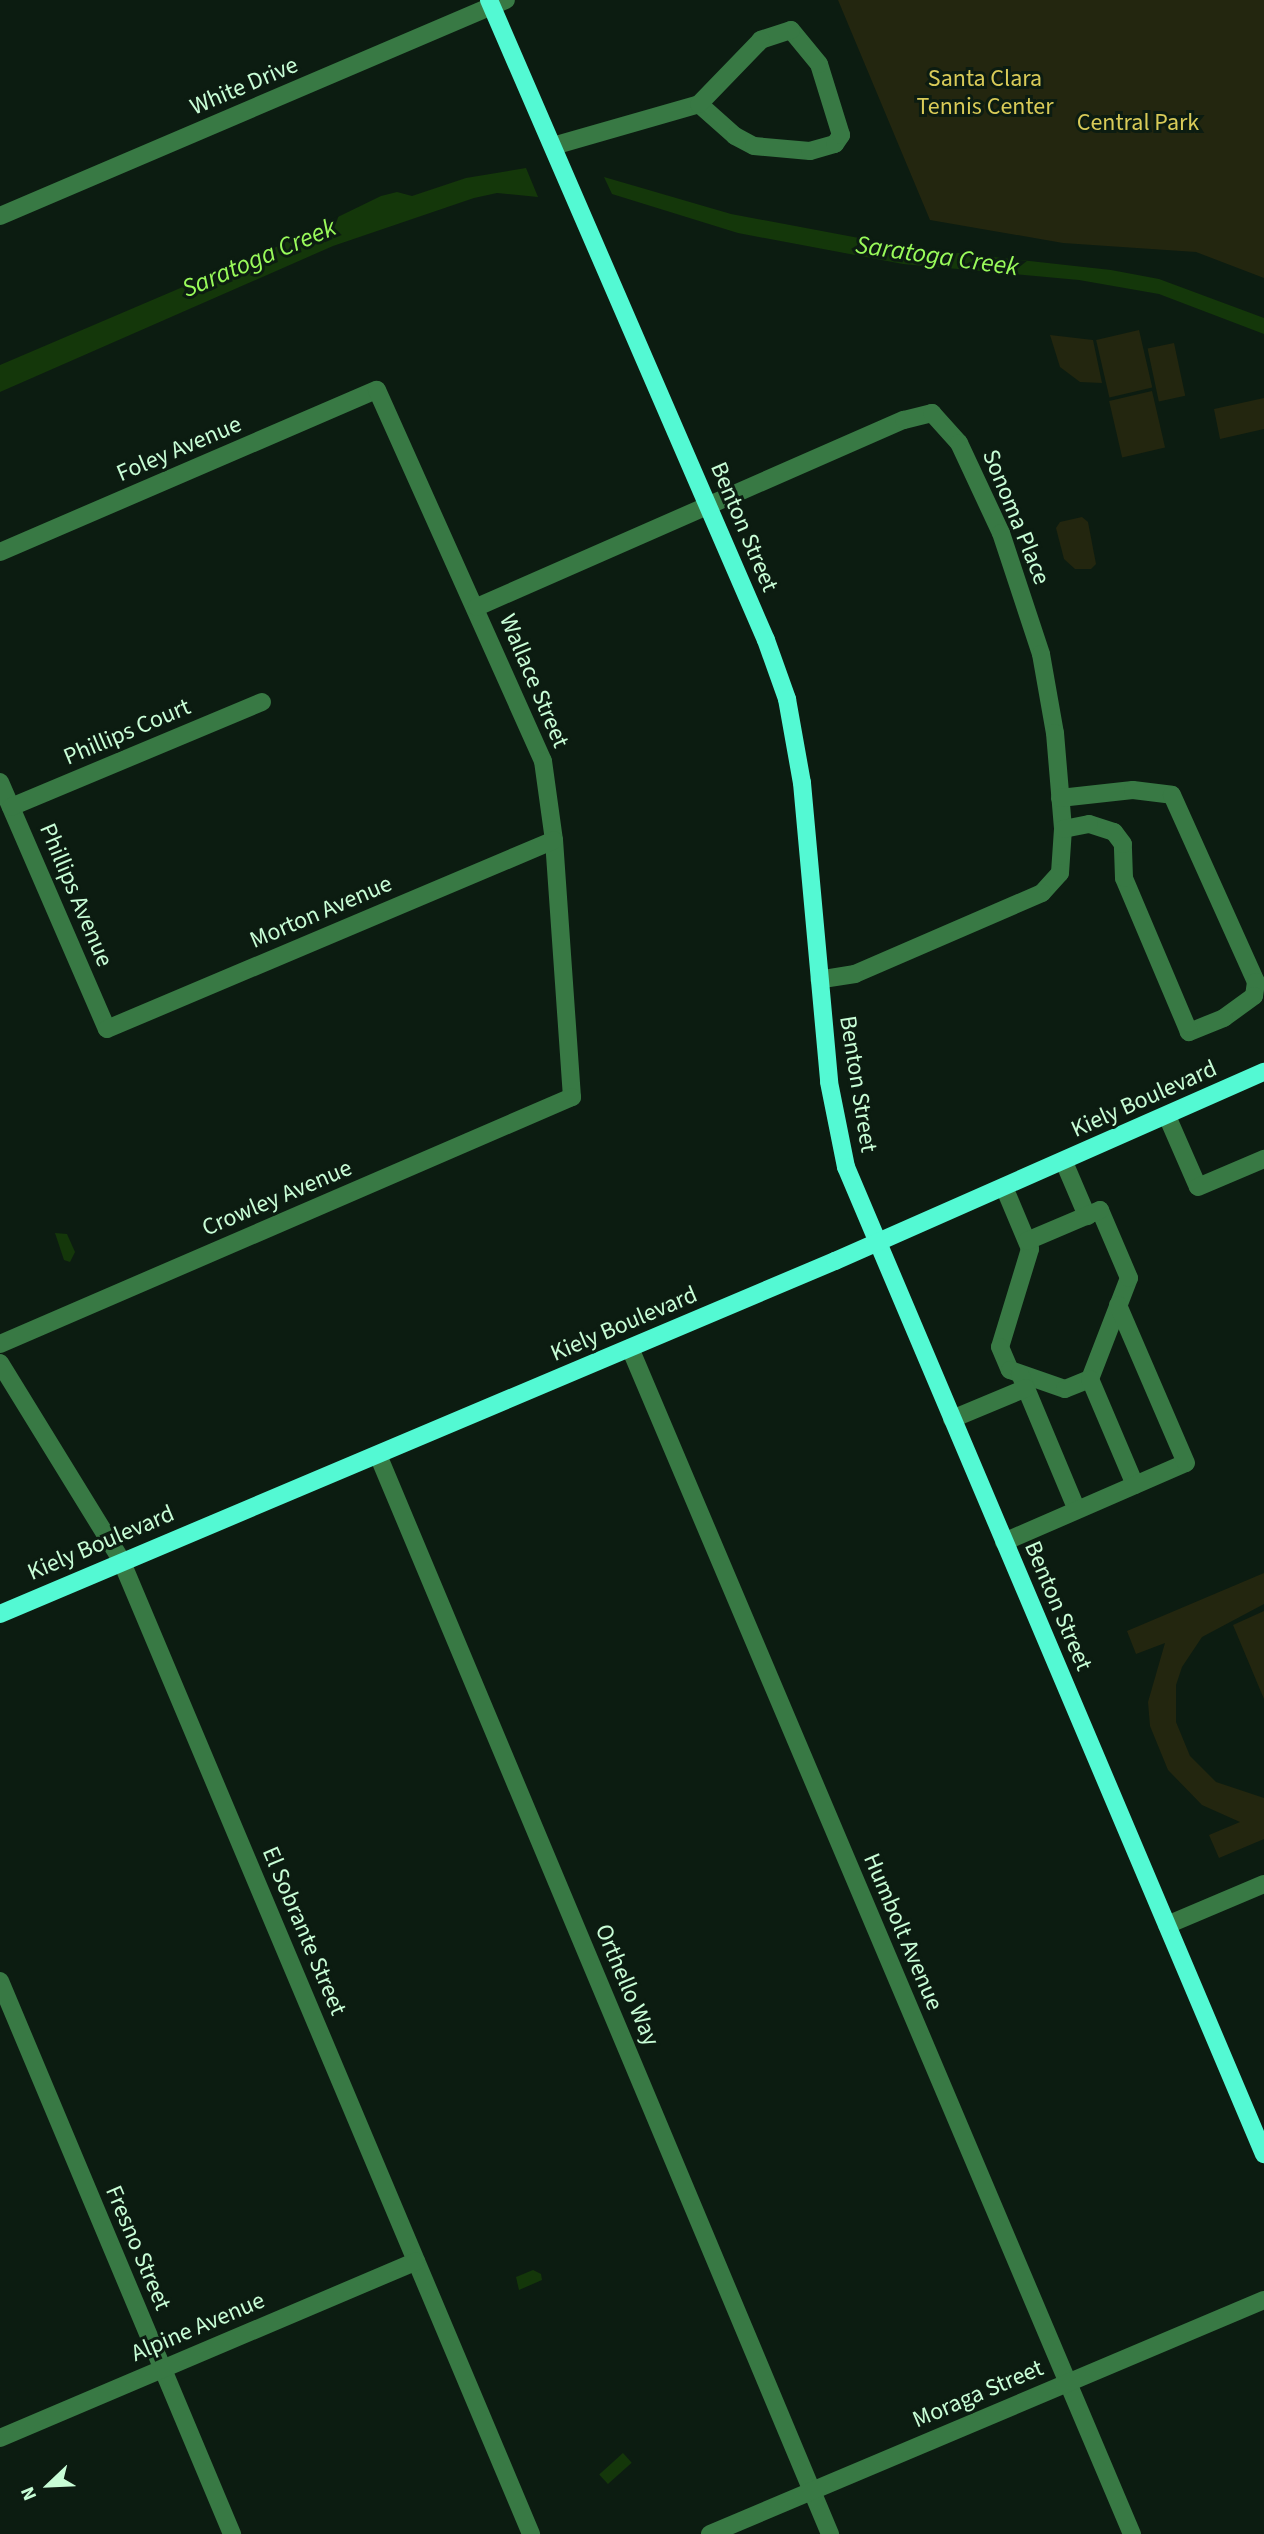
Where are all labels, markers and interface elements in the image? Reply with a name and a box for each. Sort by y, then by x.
street label: White Drive [186,50,302,122]
park label: Santa Clara Tennis Center [917,65,1053,121]
park label: Central Park [1077,109,1199,137]
water label: Saratoga Creek [177,212,341,304]
water label: Saratoga Creek [853,229,1021,283]
street label: Foley Avenue [112,410,246,488]
street label: Sonoma Place [976,445,1056,589]
street label: Benton Street [704,458,784,596]
street label: Wallace Street [493,610,575,752]
street label: Phillips Court [59,692,195,772]
street label: Phillips Avenue [33,819,119,971]
street label: Morton Avenue [246,869,396,955]
street label: Benton Street [833,1014,883,1154]
street label: Kiely Boulevard [1067,1054,1221,1144]
street label: Crowley Avenue [198,1153,356,1243]
street label: Kiely Boulevard [546,1280,702,1368]
street label: Kiely Boulevard [23,1499,179,1587]
street label: Benton Street [1018,1537,1098,1675]
street label: El Sobrante Street [256,1842,352,2020]
street label: Humbolt Avenue [857,1849,949,2015]
street label: Orthello Way [589,1920,665,2050]
street label: Fresno Street [99,2181,177,2315]
street label: Alpine Avenue [127,2286,269,2368]
street label: Moraga Street [908,2354,1048,2434]
north arrow [14,2450,84,2520]
text: N [14,2482,44,2505]

